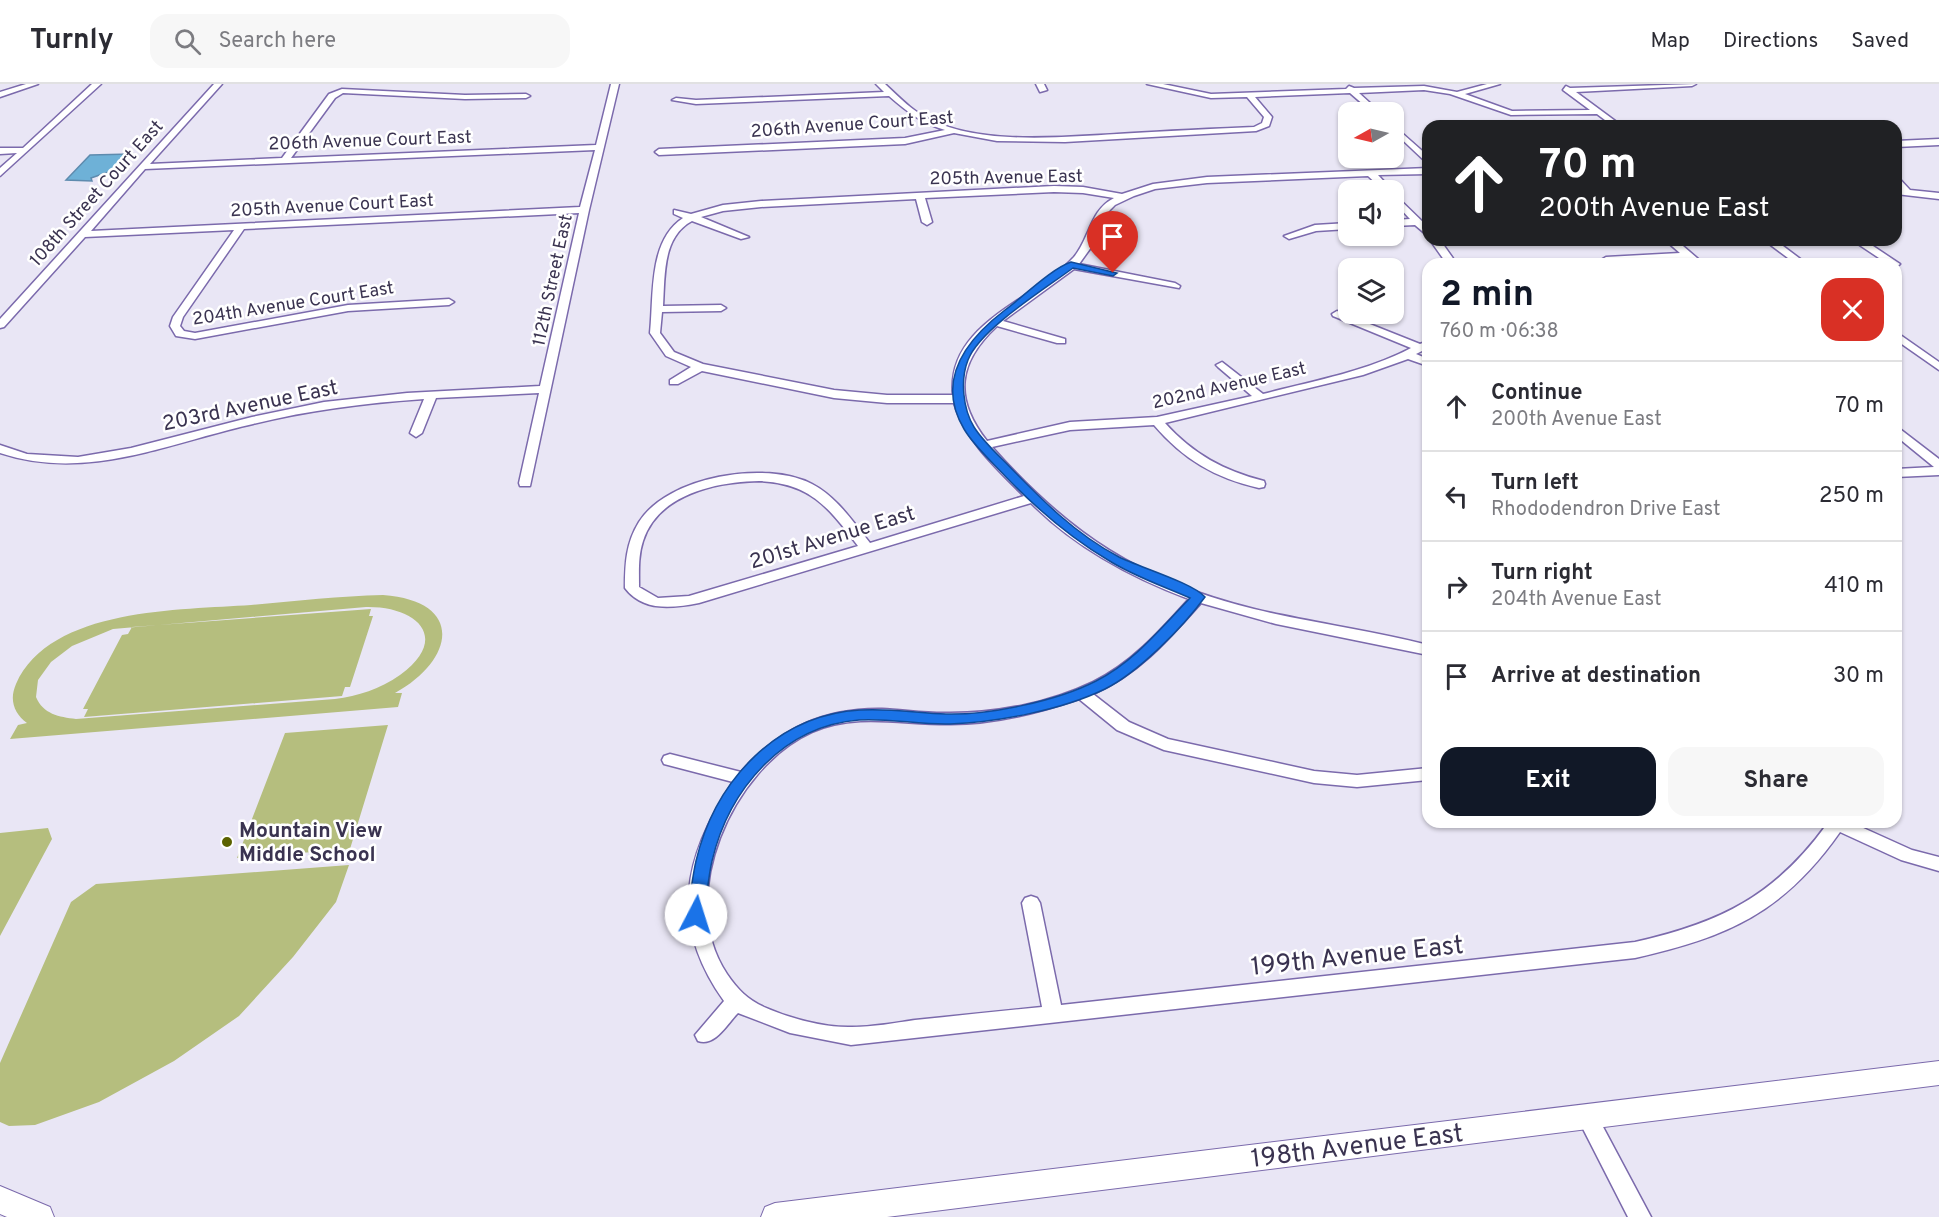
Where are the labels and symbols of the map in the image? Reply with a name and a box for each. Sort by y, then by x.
north arrow [1338,102,1404,168]
street label: 206th Avenue Court East [750,107,954,144]
street label: 108th Street Court East [25,116,169,272]
street label: 206th Avenue Court East [268,126,472,157]
street label: 205th Avenue East [929,166,1083,191]
street label: 205th Avenue Court East [230,190,434,223]
pin [1087,211,1138,273]
street label: 112th Street East [528,212,579,348]
street label: 204th Avenue Court East [191,277,396,332]
street label: 202nd Avenue East [1150,358,1309,415]
street label: 203rd Avenue East [160,375,341,438]
street label: 201st Avenue East [746,500,918,576]
place label: Mountain View Middle School [239,818,383,869]
marker: Mountain View Middle School [220,835,234,849]
position arrow [664,883,728,947]
street label: 199th Avenue East [1249,930,1465,985]
street label: 198th Avenue East [1249,1118,1465,1177]

